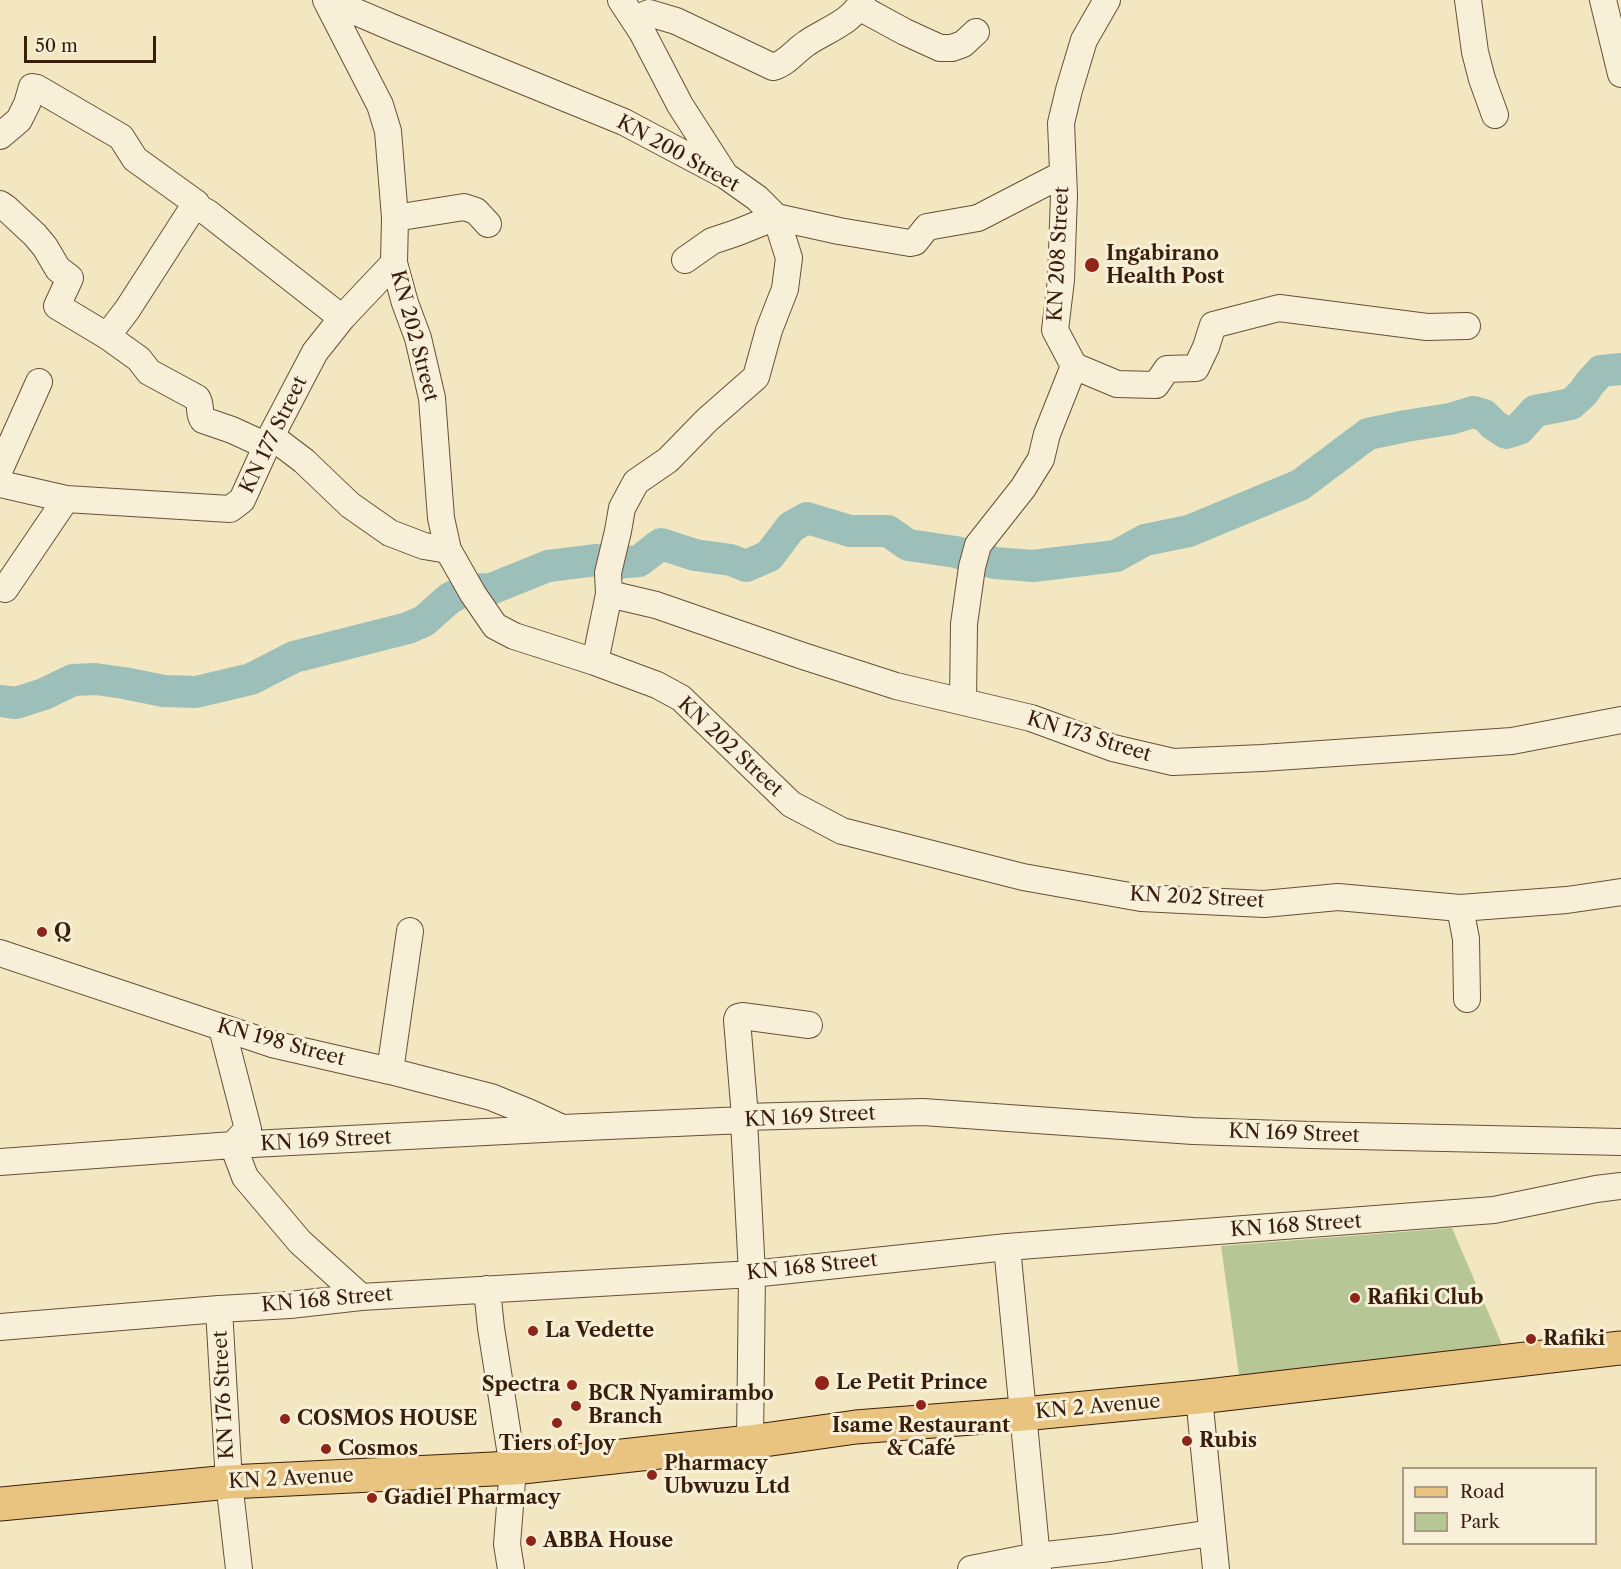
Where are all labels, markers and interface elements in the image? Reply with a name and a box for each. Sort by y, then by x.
scale bar [27,24,159,62]
text: 50 m [35,35,78,57]
street label: KN 200 Street [613,110,743,198]
street label: KN 208 Street [1043,186,1075,322]
place label: Ingabirano Health Post [1106,242,1224,289]
marker: Ingabirano Health Post [1083,256,1101,274]
street label: KN 202 Street [385,268,443,404]
street label: KN 177 Street [235,372,313,498]
street label: KN 202 Street [672,692,788,802]
street label: KN 173 Street [1024,707,1154,767]
street label: KN 202 Street [1129,882,1265,914]
place label: Q [54,920,71,944]
marker: Q [35,925,49,939]
street label: KN 198 Street [214,1014,348,1072]
street label: KN 169 Street [744,1102,876,1132]
street label: KN 169 Street [1228,1120,1360,1148]
street label: KN 169 Street [260,1126,392,1156]
street label: KN 168 Street [1230,1209,1362,1243]
street label: KN 168 Street [745,1248,879,1286]
street label: KN 168 Street [261,1282,393,1318]
place label: Rafiki Club [1367,1286,1483,1310]
marker: Rafiki Club [1348,1291,1362,1305]
place label: La Vedette [545,1319,654,1343]
marker: La Vedette [526,1324,540,1338]
place label: Rafiki [1543,1327,1605,1351]
street label: KN 176 Street [209,1330,239,1460]
marker: Rafiki [1524,1332,1538,1346]
place label: Le Petit Prince [836,1371,987,1395]
place label: Spectra [482,1373,560,1397]
marker: Le Petit Prince [813,1374,831,1392]
marker: Spectra [565,1378,579,1392]
place label: BCR Nyamirambo Branch [588,1382,774,1429]
street label: KN 2 Avenue [1035,1390,1161,1424]
marker: Isame Restaurant & Café [914,1398,928,1412]
marker: BCR Nyamirambo Branch [569,1399,583,1413]
place label: COSMOS HOUSE [297,1407,478,1431]
marker: COSMOS HOUSE [278,1412,292,1426]
place label: Isame Restaurant & Café [832,1414,1010,1461]
marker: Tiers of Joy [550,1416,564,1430]
place label: Rubis [1199,1429,1257,1453]
place label: Tiers of Joy [499,1432,615,1456]
marker: Rubis [1180,1434,1194,1448]
place label: Cosmos [338,1437,418,1461]
marker: Cosmos [319,1442,333,1456]
place label: Pharmacy Ubwuzu Ltd [664,1452,790,1499]
street label: KN 2 Avenue [228,1464,354,1494]
legend [1402,1467,1597,1545]
marker: Pharmacy Ubwuzu Ltd [645,1468,659,1482]
text: Road [1460,1481,1505,1503]
place label: Gadiel Pharmacy [384,1486,561,1510]
marker: Gadiel Pharmacy [365,1491,379,1505]
text: Park [1460,1511,1499,1533]
place label: ABBA House [543,1529,673,1553]
marker: ABBA House [524,1534,538,1548]

